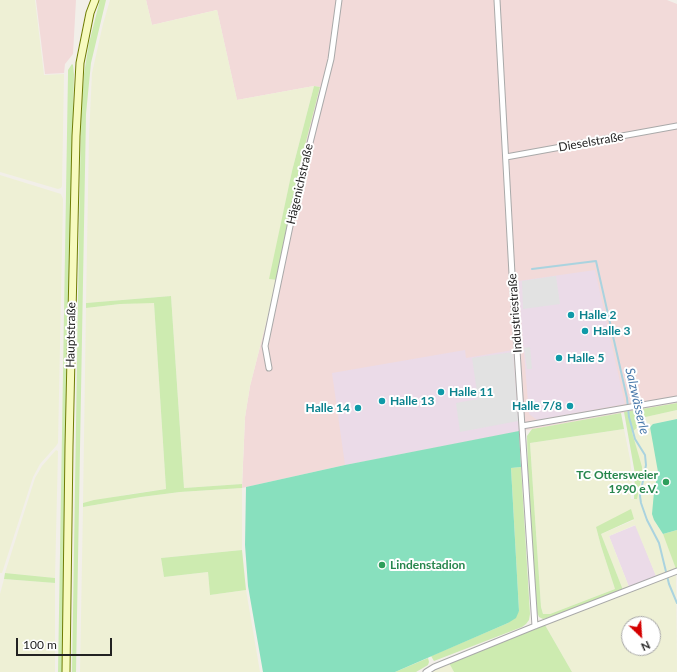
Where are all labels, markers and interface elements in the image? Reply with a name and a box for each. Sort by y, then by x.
street label: Dieselstraße [557,129,625,155]
street label: Hägenichstraße [284,142,316,226]
street label: Industriestraße [505,273,525,353]
street label: Hauptstraße [63,302,79,368]
place label: Halle 2 [579,308,616,322]
marker: Halle 2 [566,310,576,320]
place label: Halle 3 [593,324,630,338]
marker: Halle 3 [580,326,590,336]
place label: Halle 5 [567,351,604,365]
marker: Halle 5 [554,353,564,363]
water label: Salzwässerle [622,366,652,436]
place label: Halle 11 [449,385,493,399]
marker: Halle 11 [436,387,446,397]
place label: Halle 13 [390,394,434,408]
marker: Halle 13 [377,396,387,406]
place label: Halle 7/8 [512,399,562,413]
place label: Halle 14 [306,401,350,415]
marker: Halle 7/8 [565,401,575,411]
marker: Halle 14 [353,403,363,413]
place label: TC Ottersweier 1990 e.V. [576,468,658,496]
marker: TC Ottersweier 1990 e.V. [661,477,671,487]
place label: Lindenstadion [390,558,465,572]
marker: Lindenstadion [377,560,387,570]
north arrow [621,616,661,656]
scale bar [18,630,114,656]
text: 100 m [23,637,57,652]
text: N [639,639,652,654]

